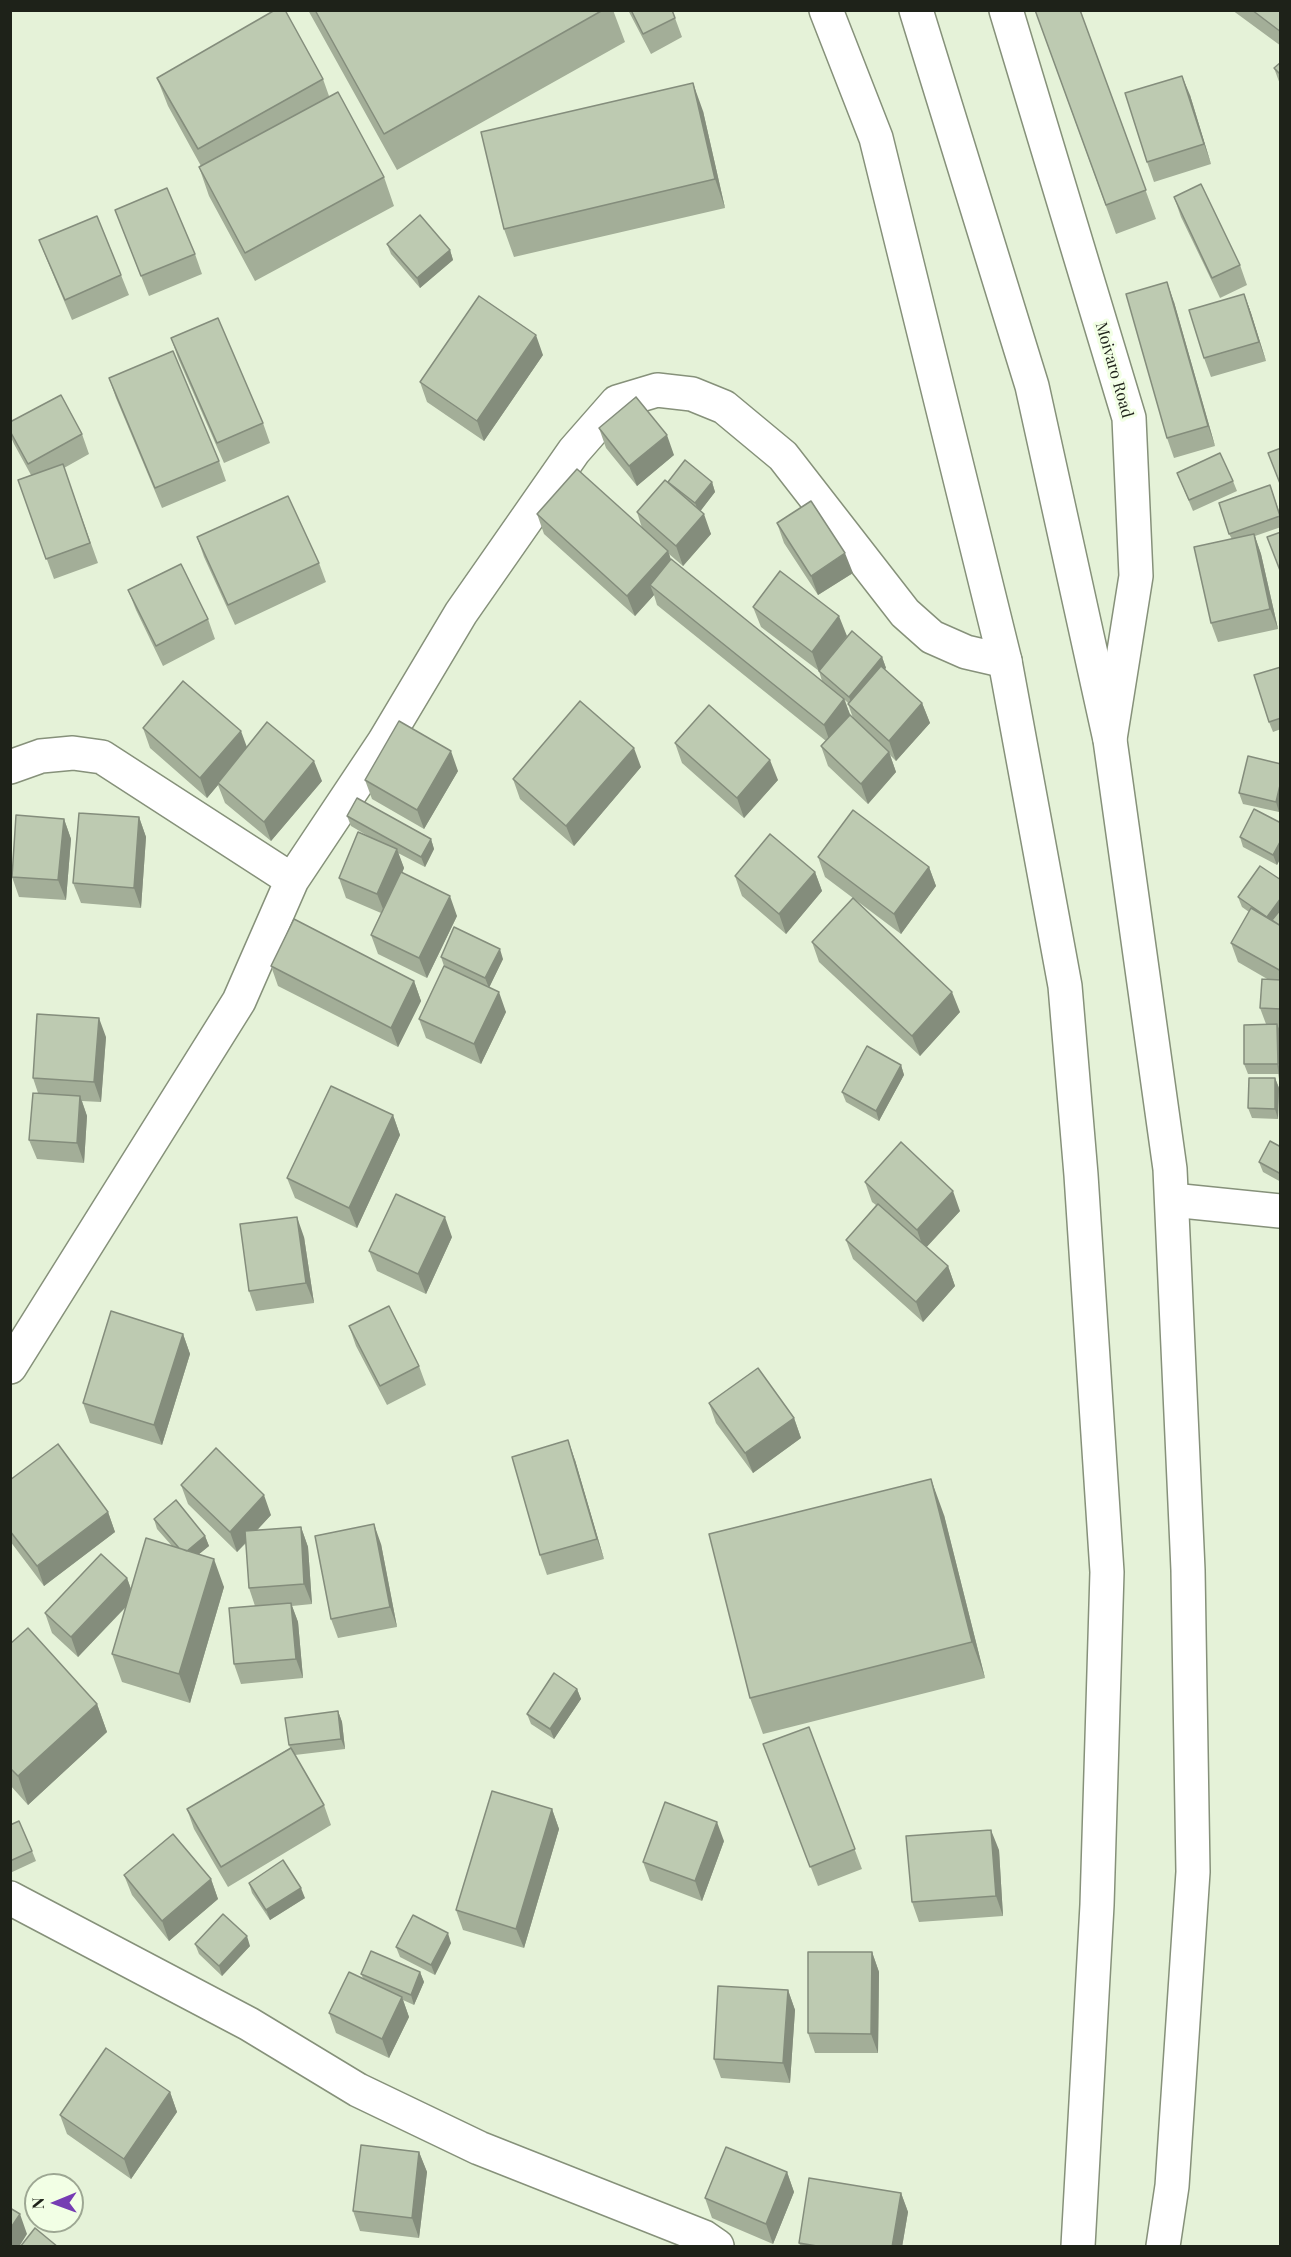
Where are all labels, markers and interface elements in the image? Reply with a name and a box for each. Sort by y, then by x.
street label: Moivaro Road [1091,320,1137,420]
north arrow [24,2173,84,2233]
text: N [27,2197,48,2209]

